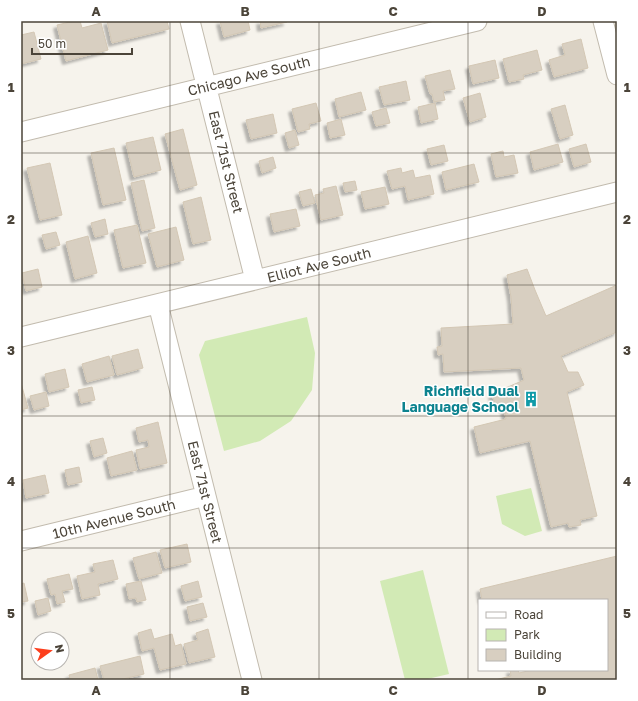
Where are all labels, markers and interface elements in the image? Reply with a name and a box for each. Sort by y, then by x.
text: A [91,3,101,19]
text: B [240,3,250,19]
text: C [388,3,398,19]
text: D [537,3,547,19]
scale bar [32,30,132,56]
text: 50 m [38,36,66,51]
street label: Chicago Ave South [186,52,312,99]
text: 1 [8,79,15,95]
text: 1 [624,79,631,95]
street label: East 71st Street [206,109,247,215]
text: 2 [7,211,15,227]
text: 2 [623,211,631,227]
street label: Elliot Ave South [265,243,373,286]
text: 3 [7,342,15,358]
text: 3 [623,342,631,358]
place label: Richfield Dual Language School [401,382,519,415]
building icon: Richfield Dual Language School [522,390,540,408]
street label: East 71st Street [185,439,226,545]
text: 4 [7,473,15,489]
text: 4 [623,473,631,489]
street label: 10th Avenue South [51,495,177,542]
legend [478,599,608,671]
text: 5 [7,605,15,621]
text: 5 [623,605,631,621]
text: Road [514,607,543,622]
text: Park [514,627,540,642]
north arrow [30,631,70,671]
text: N [53,643,68,654]
text: Building [514,647,562,662]
text: A [91,682,101,698]
text: B [240,682,250,698]
text: C [388,682,398,698]
text: D [537,682,547,698]

